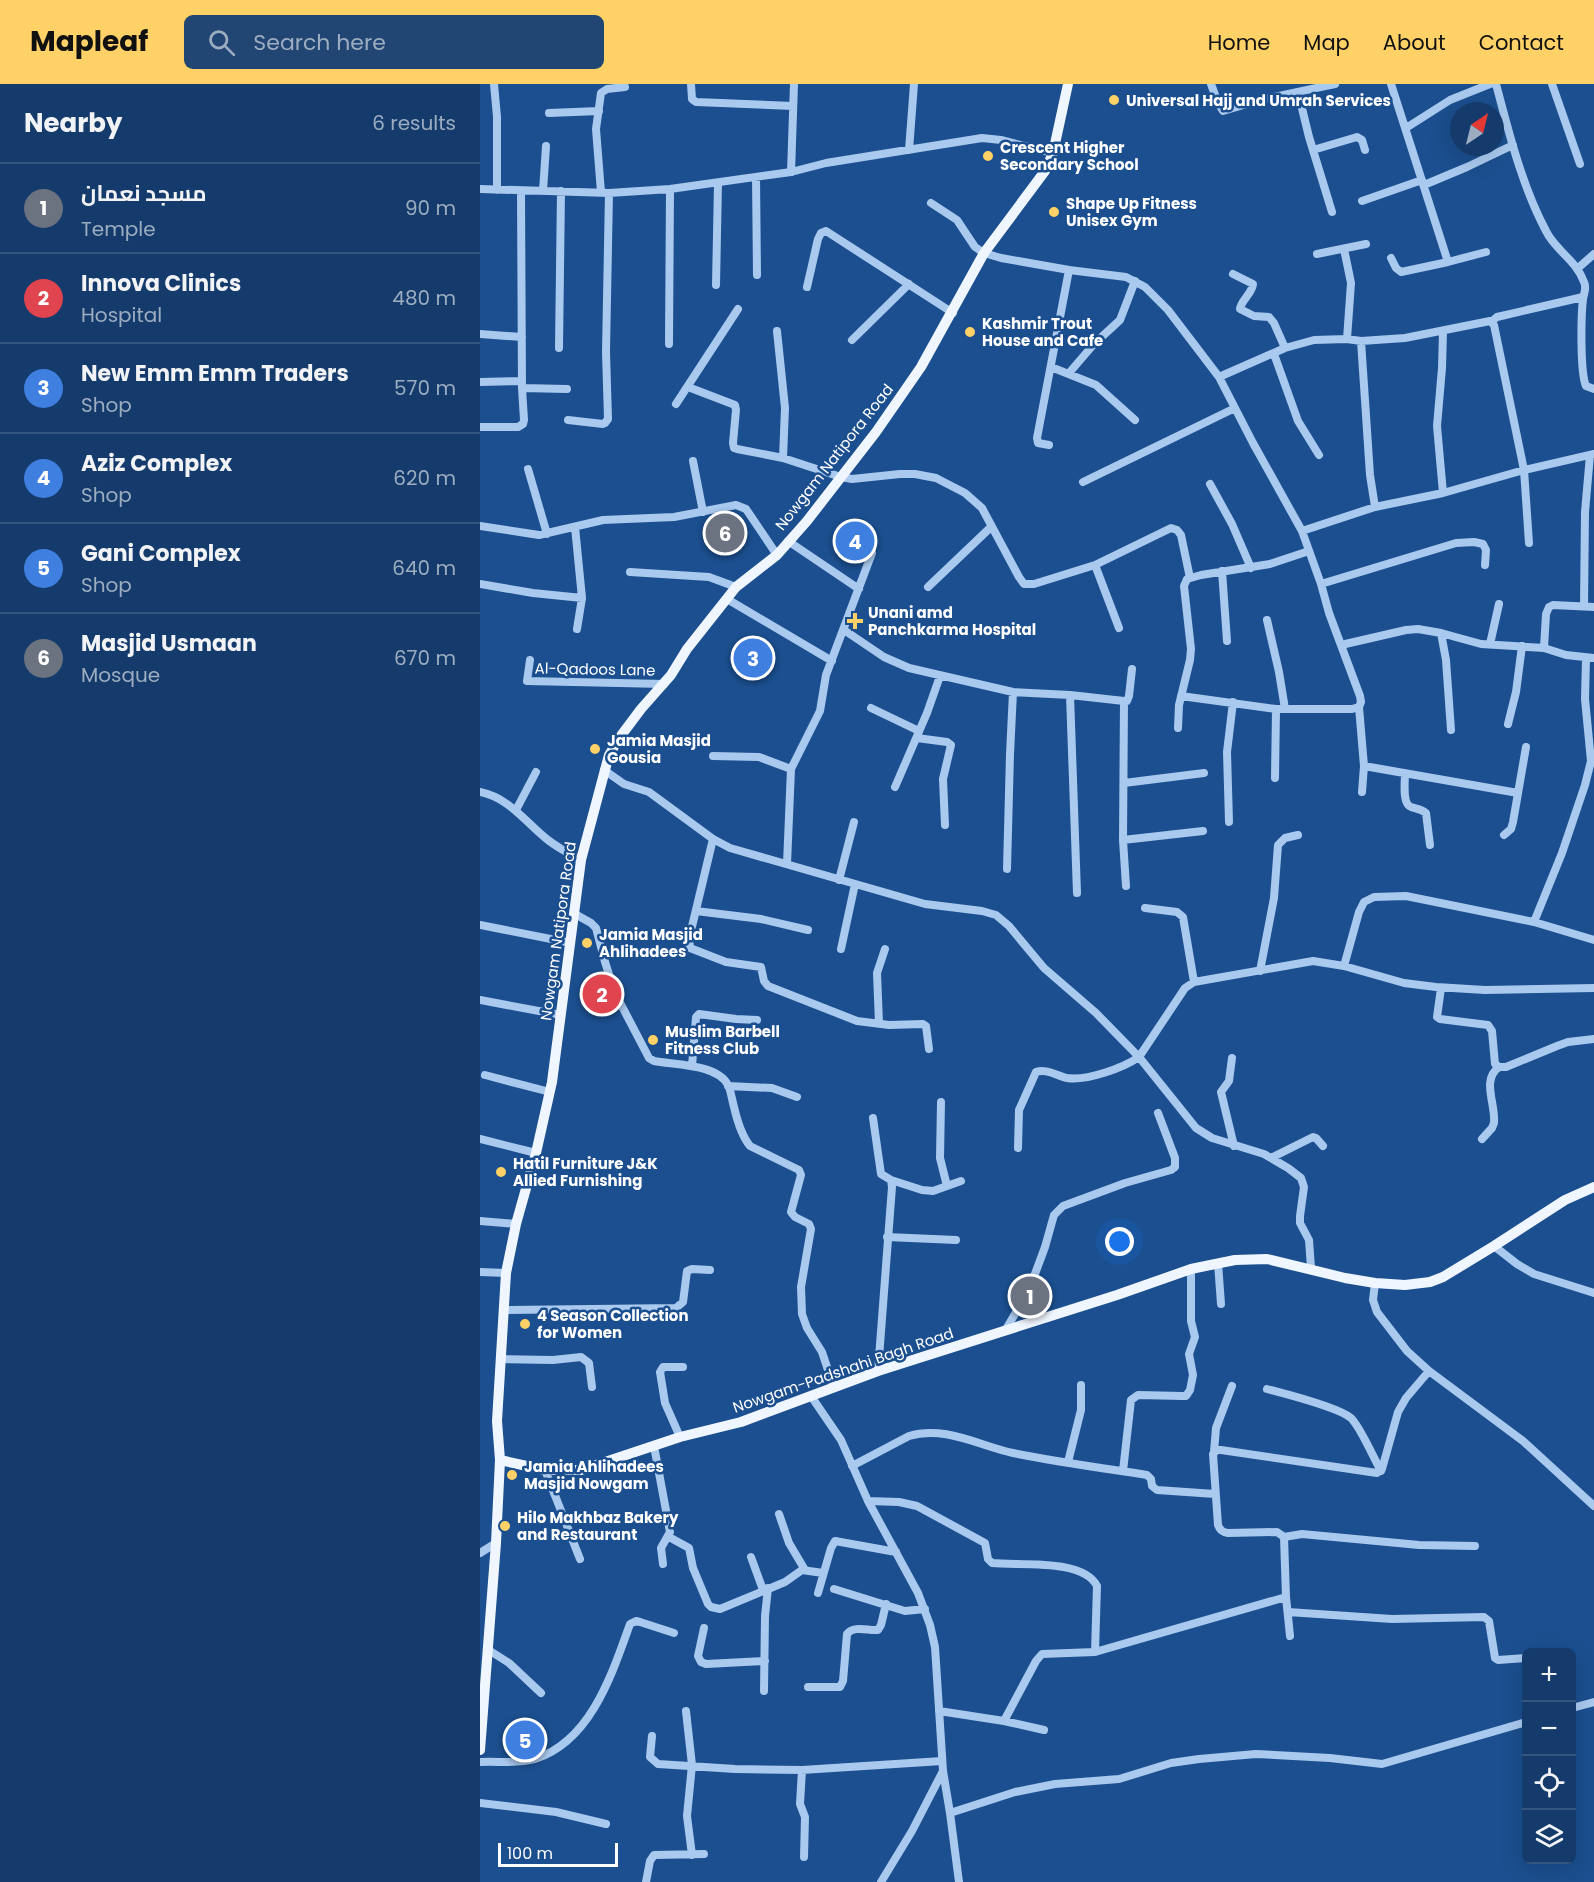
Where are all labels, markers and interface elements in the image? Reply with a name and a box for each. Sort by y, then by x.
search box [184,15,604,69]
text: Mapleaf [30,22,148,61]
icon: search [205,26,238,59]
text: Search here [253,27,386,58]
text: Home [1208,28,1270,57]
text: Map [1303,28,1350,57]
text: About [1383,28,1446,57]
text: Contact [1479,28,1564,57]
place label: Universal Hajj and Umrah Services [1126,90,1391,111]
marker: Universal Hajj and Umrah Services [1107,93,1121,107]
north arrow [1450,102,1504,156]
text: Nearby [24,105,122,141]
text: 6 results [372,109,456,137]
place label: Crescent Higher Secondary School [1000,137,1139,175]
marker: Crescent Higher Secondary School [981,149,995,163]
text: مسجد نعمان [81,178,207,209]
place label: Shape Up Fitness Unisex Gym [1066,193,1197,231]
text: 1 [40,194,47,222]
text: 90 m [405,194,456,222]
marker: Shape Up Fitness Unisex Gym [1047,205,1061,219]
text: Temple [81,215,156,243]
text: Innova Clinics [81,268,241,299]
text: 2 [38,284,49,312]
text: 480 m [392,284,456,312]
text: Hospital [81,301,162,329]
place label: Kashmir Trout House and Cafe [982,313,1103,351]
marker: Kashmir Trout House and Cafe [963,325,977,339]
text: New Emm Emm Traders [81,358,349,389]
text: 3 [37,374,50,402]
text: 570 m [394,374,456,402]
street label: Nowgam Natipora Road [770,379,898,535]
text: Shop [81,391,132,419]
text: Aziz Complex [81,448,232,479]
text: 4 [37,464,50,492]
text: 620 m [393,464,456,492]
text: Shop [81,481,132,509]
pin: 6 [706,510,744,556]
pin: 4 [836,518,874,564]
text: Gani Complex [81,538,241,569]
text: 5 [37,554,50,582]
text: 640 m [392,554,456,582]
text: Shop [81,571,132,599]
place label: Unani amd Panchkarma Hospital [868,602,1036,640]
marker: Unani amd Panchkarma Hospital [846,612,864,630]
text: Masjid Usmaan [81,628,257,659]
pin: 3 [734,636,772,680]
text: 6 [37,644,50,672]
text: 670 m [394,644,456,672]
street label: Al-Qadoos Lane [534,657,656,681]
text: Mosque [81,661,160,689]
place label: Jamia Masjid Gousia [607,730,711,768]
marker: Jamia Masjid Gousia [588,742,602,756]
street label: Nowgam Natipora Road [535,840,581,1022]
place label: Jamia Masjid Ahlihadees [599,924,703,962]
marker: Jamia Masjid Ahlihadees [580,936,594,950]
pin: 2 [582,972,622,1016]
place label: Muslim Barbell Fitness Club [665,1021,780,1059]
marker: Muslim Barbell Fitness Club [646,1033,660,1047]
place label: Hatil Furniture J&K Allied Furnishing [513,1153,658,1191]
marker: Hatil Furniture J&K Allied Furnishing [494,1165,508,1179]
your location [1105,1227,1134,1256]
pin: 1 [1010,1274,1050,1318]
place label: 4 Season Collection for Women [537,1305,689,1343]
marker: 4 Season Collection for Women [518,1317,532,1331]
street label: Nowgam-Padshahi Bagh Road [730,1322,956,1418]
place label: Jamia Ahlihadees Masjid Nowgam [524,1456,664,1494]
marker: Jamia Ahlihadees Masjid Nowgam [505,1468,519,1482]
place label: Hilo Makhbaz Bakery and Restaurant [517,1507,679,1545]
marker: Hilo Makhbaz Bakery and Restaurant [498,1519,512,1533]
map controls [1522,1648,1576,1864]
button: + [1522,1648,1576,1702]
button: − [1522,1702,1576,1756]
pin: 5 [506,1718,544,1762]
button: locate [1522,1756,1576,1810]
button: layers [1522,1810,1576,1864]
scale bar [498,1840,618,1868]
text: 100 m [507,1842,553,1865]

